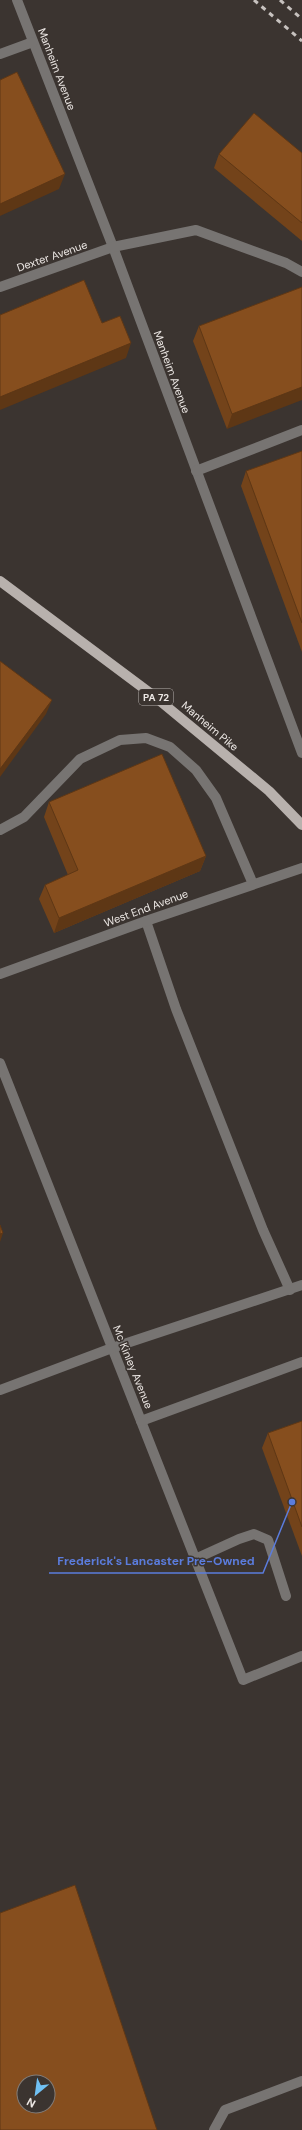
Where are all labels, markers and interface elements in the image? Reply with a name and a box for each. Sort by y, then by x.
street label: Manheim Avenue [35,26,79,112]
street label: Dexter Avenue [15,237,89,275]
street label: Manheim Avenue [151,329,193,415]
road number: PA 72 [139,689,173,705]
street label: Manheim Pike [179,698,241,754]
street label: West End Avenue [102,886,190,930]
street label: Mc Kinley Avenue [110,1323,156,1411]
callout: Frederick's Lancaster Pre-Owned [49,1549,263,1573]
text: Frederick's Lancaster Pre-Owned [57,1553,255,1569]
north arrow [16,2074,56,2114]
text: N [24,2095,38,2111]

